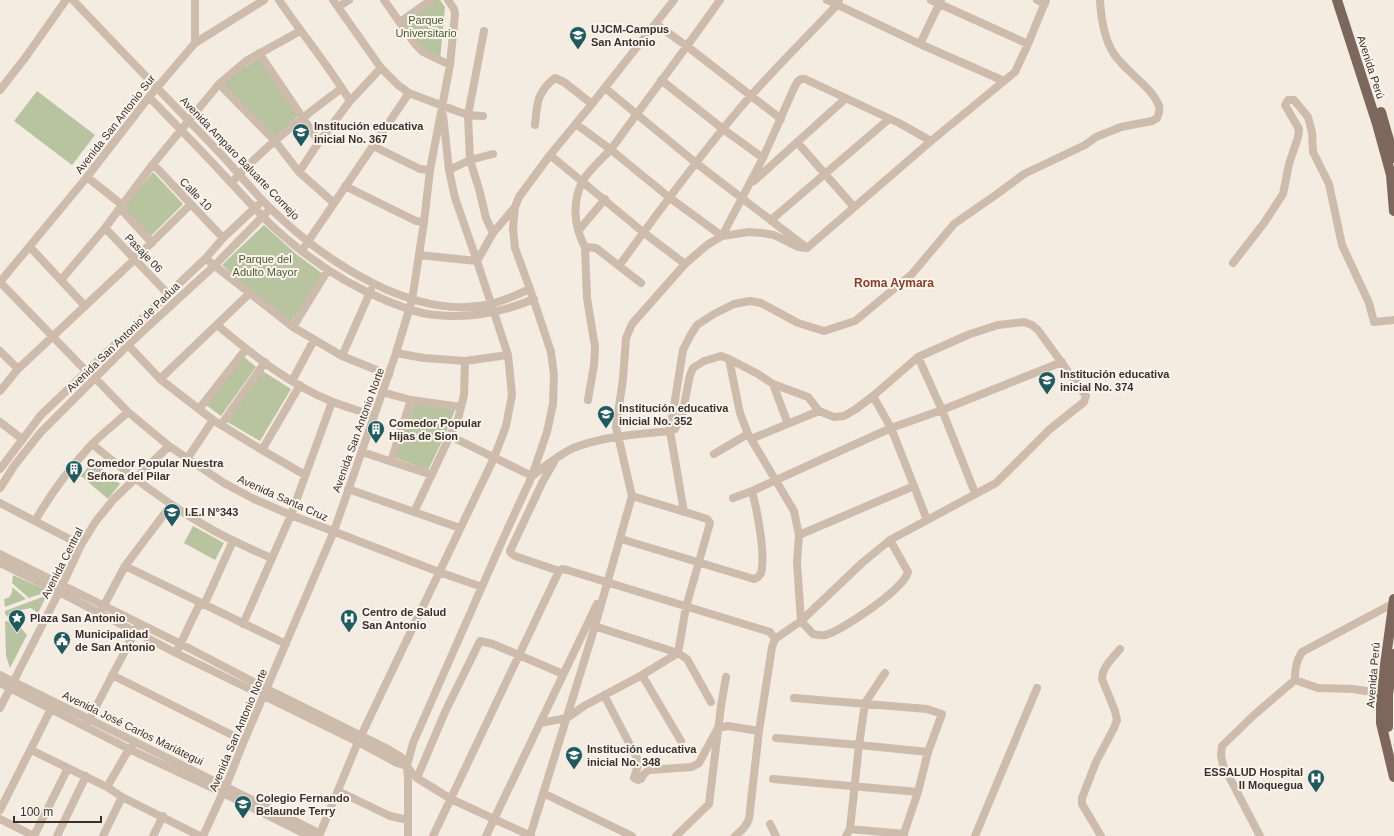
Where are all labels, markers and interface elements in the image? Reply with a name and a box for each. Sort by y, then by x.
park label: Parque Universitario [395,14,457,39]
place label: UJCM-Campus San Antonio [591,23,669,48]
school or university icon: UJCM-Campus San Antonio [568,25,588,50]
street label: Avenida Perú [1355,34,1387,100]
street label: Avenida San Antonio Sur [73,72,158,176]
street label: Avenida Amparo Baluarte Cornejo [178,94,302,222]
place label: Institución educativa inicial No. 367 [314,120,424,145]
school or university icon: Institución educativa inicial No. 367 [291,122,311,147]
street label: Calle 10 [178,175,214,213]
street label: Pasaje 06 [123,231,165,275]
park label: Parque del Adulto Mayor [233,253,298,278]
district label: Roma Aymara [854,276,934,290]
street label: Avenida San Antonio de Padua [64,279,183,394]
street label: Avenida San Antonio Norte [330,366,386,494]
place label: Institución educativa inicial No. 374 [1060,368,1170,393]
school or university icon: Institución educativa inicial No. 374 [1037,370,1057,395]
place label: Institución educativa inicial No. 352 [619,402,729,427]
school or university icon: Institución educativa inicial No. 352 [596,404,616,429]
place label: Comedor Popular Hijas de Sion [389,417,482,442]
building icon: Comedor Popular Hijas de Sion [366,419,386,444]
place label: Comedor Popular Nuestra Señora del Pilar [87,457,224,482]
building icon: Comedor Popular Nuestra Señora del Pilar [64,459,84,484]
street label: Avenida Santa Cruz [236,473,330,523]
school or university icon: I.E.I N°343 [162,502,182,527]
place label: I.E.I N°343 [185,506,238,518]
street label: Avenida Central [39,525,85,601]
place label: Centro de Salud San Antonio [362,606,446,631]
place icon: Plaza San Antonio [7,608,27,633]
hospital icon: Centro de Salud San Antonio [339,608,359,633]
place label: Plaza San Antonio [30,612,126,624]
place label: Municipalidad de San Antonio [75,628,156,653]
public building icon: Municipalidad de San Antonio [52,630,72,655]
street label: Avenida Perú [1364,642,1382,708]
street label: Avenida San Antonio Norte [207,667,269,793]
street label: Avenida José Carlos Mariátegui [61,689,205,767]
place label: Institución educativa inicial No. 348 [587,743,697,768]
school or university icon: Institución educativa inicial No. 348 [564,745,584,770]
place label: ESSALUD Hospital II Moquegua [1204,766,1304,791]
hospital icon: ESSALUD Hospital II Moquegua [1306,768,1326,793]
place label: Colegio Fernando Belaunde Terry [256,792,350,817]
school or university icon: Colegio Fernando Belaunde Terry [233,794,253,819]
scale bar [14,798,101,824]
text: 100 m [20,805,53,819]

